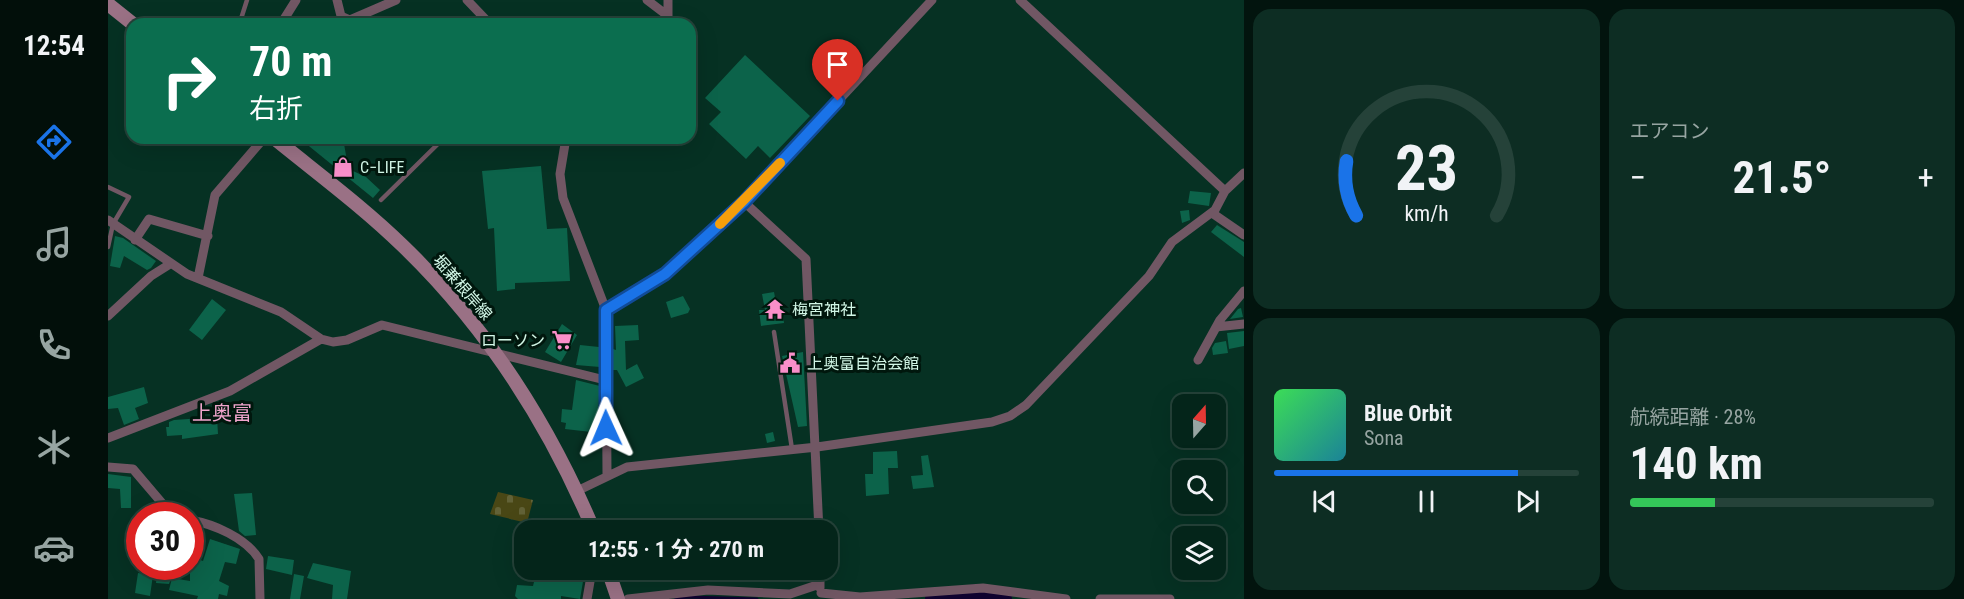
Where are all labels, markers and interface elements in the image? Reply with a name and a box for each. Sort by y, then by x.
text: 12:54 [23,30,85,62]
text: 70 m [249,37,332,86]
pin [812,39,863,101]
icon: right [150,42,228,120]
icon: arrive [821,48,854,81]
text: 右折 [249,93,303,125]
text: エアコン [1630,119,1710,143]
icon: directions [33,121,75,163]
text: 23 [1395,132,1458,205]
text: 21.5° [1732,151,1831,204]
shop icon: C−LIFE [331,155,355,179]
place label: C−LIFE [360,158,404,177]
text: − [1630,158,1646,197]
text: + [1918,158,1934,197]
text: km/h [1404,201,1448,226]
icon: music [33,223,75,265]
street label: 堀兼根岸線 [429,251,496,324]
temple icon: 梅宮神社 [763,297,787,321]
place label: 梅宮神社 [792,300,856,319]
icon: phone [33,324,75,366]
supermarket icon: ローソン [550,328,574,352]
place label: ローソン [481,331,545,350]
public building icon: 上奥富自治会館 [778,351,802,375]
place label: 上奥富自治会館 [807,354,919,373]
north arrow [1172,394,1226,448]
map controls [1172,394,1226,580]
position arrow [574,396,638,460]
district label: 上奥富 [192,401,252,425]
text: Blue Orbit [1364,401,1452,426]
text: 航続距離 · 28% [1630,405,1756,429]
icon: climate [33,426,75,468]
text: Sona [1364,426,1404,450]
text: 140 km [1630,437,1763,490]
button: search [1172,460,1226,514]
icon: previous [1308,485,1341,518]
icon: pause [1410,485,1443,518]
icon: next [1511,485,1544,518]
speed limit sign: 30 [126,502,204,580]
button: layers [1172,526,1226,580]
icon: car [33,527,75,569]
text: 12:55 · 1 分 · 270 m [588,537,764,562]

